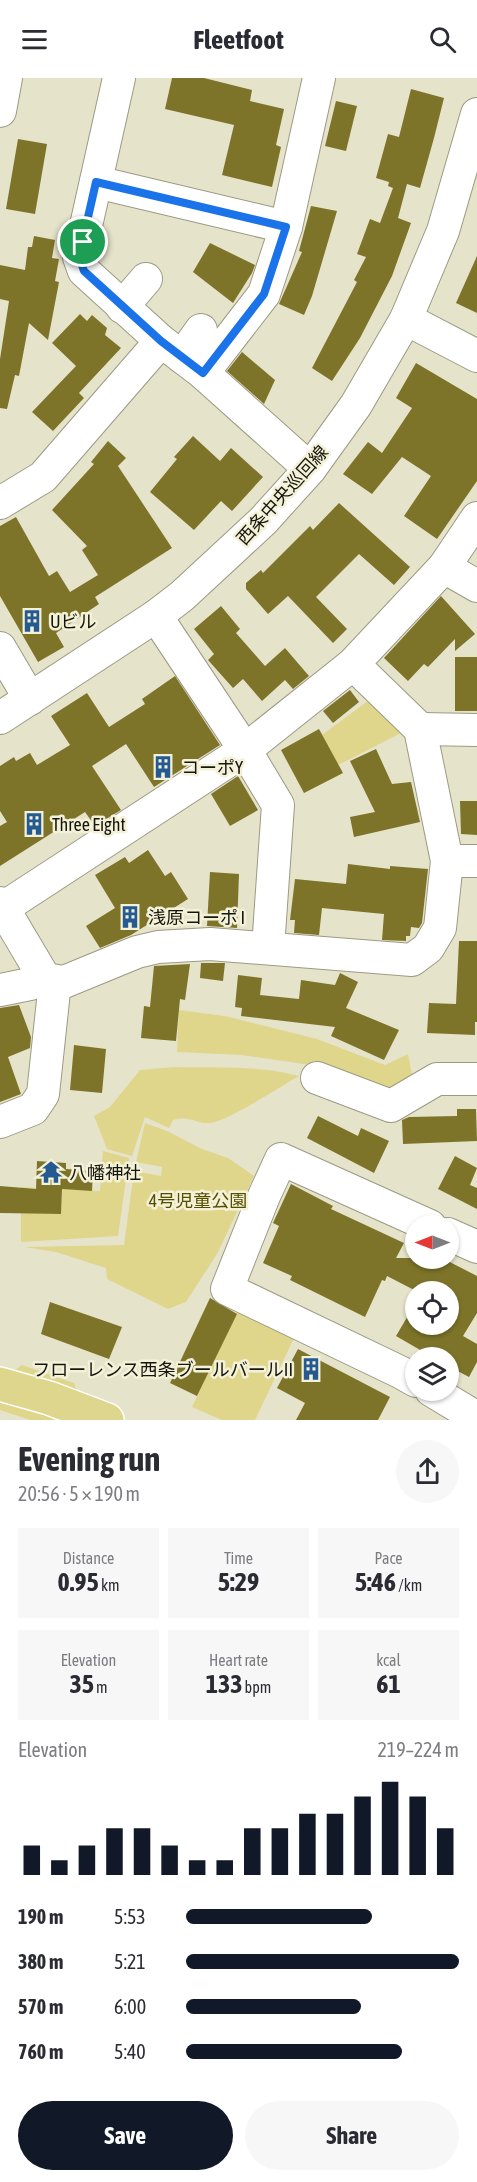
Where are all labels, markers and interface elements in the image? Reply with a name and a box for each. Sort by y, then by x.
icon: menu [18,23,51,56]
icon: search [426,23,459,56]
text: Fleetfoot [193,24,284,55]
pin [57,216,108,267]
icon: arrive [66,225,99,258]
street label: 西条中央巡回線 [232,441,332,549]
building icon: Uビル [19,608,45,634]
place label: Uビル [50,611,97,632]
building icon: コーポY [150,754,176,780]
place label: コーポY [181,757,243,778]
building icon: Three Eight [21,811,47,837]
place label: Three Eight [52,814,126,835]
building icon: 浅原コーポ I [117,904,143,930]
place label: 浅原コーポ I [148,907,245,928]
temple icon: 八幡神社 [38,1159,64,1185]
place label: 八幡神社 [69,1162,141,1183]
park label: 4号児童公園 [149,1190,247,1211]
north arrow [405,1215,459,1269]
map controls [405,1215,459,1401]
button: locate [405,1281,459,1335]
button: layers [405,1347,459,1401]
building icon: フローレンス西条ブールバールII [298,1356,324,1382]
place label: フローレンス西条ブールバールII [32,1359,293,1380]
text: Evening run [18,1440,160,1478]
button: share [396,1440,459,1503]
text: 20:56 · 5 × 190 m [18,1482,140,1505]
text: Distance [63,1549,114,1567]
text: Time [224,1549,253,1567]
text: Pace [374,1549,403,1567]
text: 0.95 [57,1567,99,1597]
text: 5:29 [218,1567,259,1597]
text: 5:46 [355,1567,396,1597]
text: km [99,1576,120,1594]
text: /km [396,1576,422,1594]
text: Elevation [61,1651,116,1669]
text: Heart rate [209,1651,268,1669]
text: kcal [376,1651,401,1669]
text: 35 [69,1669,94,1699]
text: 133 [206,1669,242,1699]
text: 61 [376,1669,401,1699]
text: m [94,1678,108,1696]
text: bpm [242,1678,271,1696]
text: Elevation [18,1738,87,1761]
text: 219–224 m [377,1738,459,1761]
text: 190 m [18,1905,63,1928]
text: 5:53 [114,1905,146,1928]
text: 380 m [18,1950,63,1973]
text: 5:21 [114,1950,146,1973]
text: 570 m [18,1995,63,2018]
text: 6:00 [114,1995,146,2018]
text: 760 m [18,2040,63,2063]
text: 5:40 [114,2040,146,2063]
button: Save [18,2101,233,2170]
button: Share [245,2101,459,2170]

